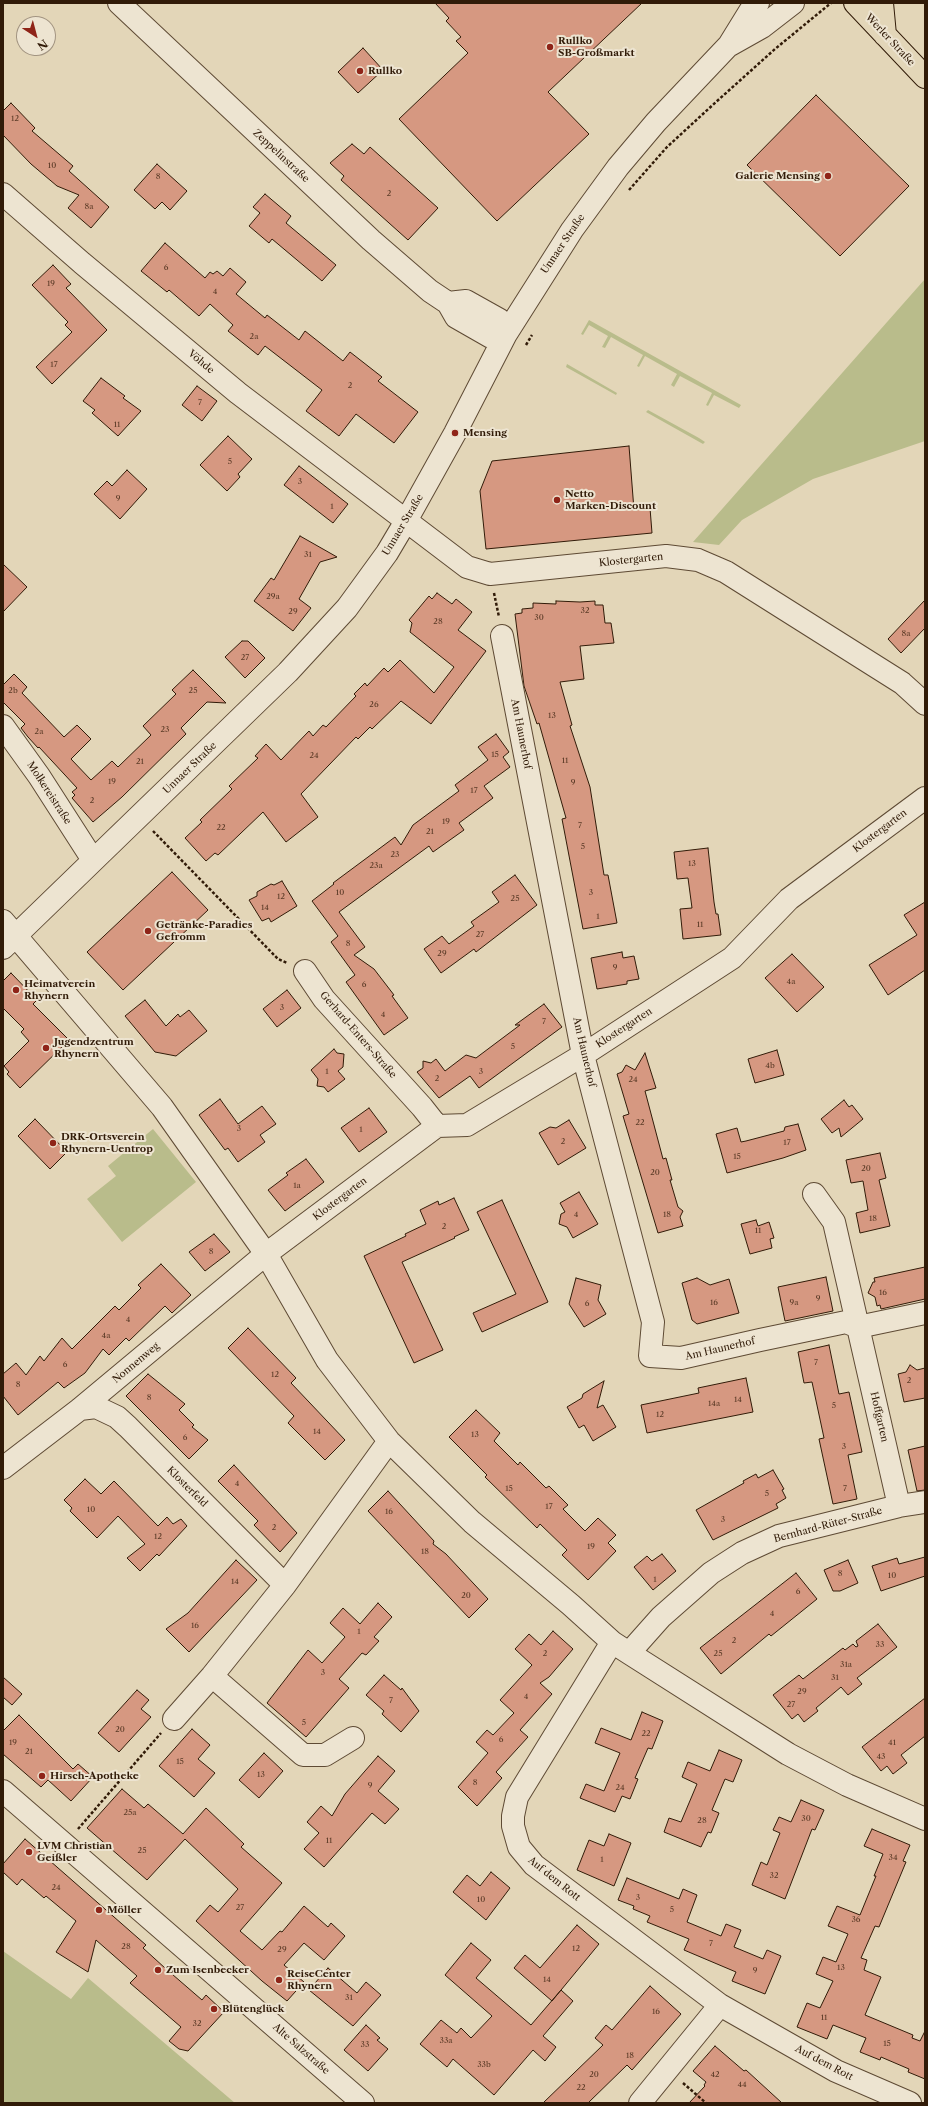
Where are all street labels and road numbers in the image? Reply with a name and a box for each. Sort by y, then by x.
street label: Werler Straße [863,11,917,69]
street label: Zeppelinstraße [250,127,312,185]
street label: Unnaer Straße [539,212,587,276]
street label: Vöhde [185,348,217,376]
street label: Unnaer Straße [380,492,426,558]
street label: Klostergarten [598,551,664,569]
street label: Am Haunerhof [508,698,534,770]
street label: Unnaer Straße [161,740,219,796]
street label: Molkereistraße [24,759,74,827]
street label: Klostergarten [851,807,909,855]
street label: Gerhard-Enters-Straße [317,989,399,1081]
street label: Klostergarten [594,1005,654,1051]
street label: Am Haunerhof [570,1016,598,1088]
street label: Klostergarten [311,1175,369,1223]
street label: Am Haunerhof [684,1335,756,1363]
street label: Nonnenweg [110,1340,162,1386]
street label: Hoffgarten [867,1391,891,1443]
street label: Klosterfeld [164,1464,210,1510]
street label: Bernhard-Rüter-Straße [773,1505,883,1545]
street label: Auf dem Rott [525,1854,583,1904]
street label: Alte Salzstraße [270,2021,332,2077]
street label: Auf dem Rott [793,2043,855,2083]

